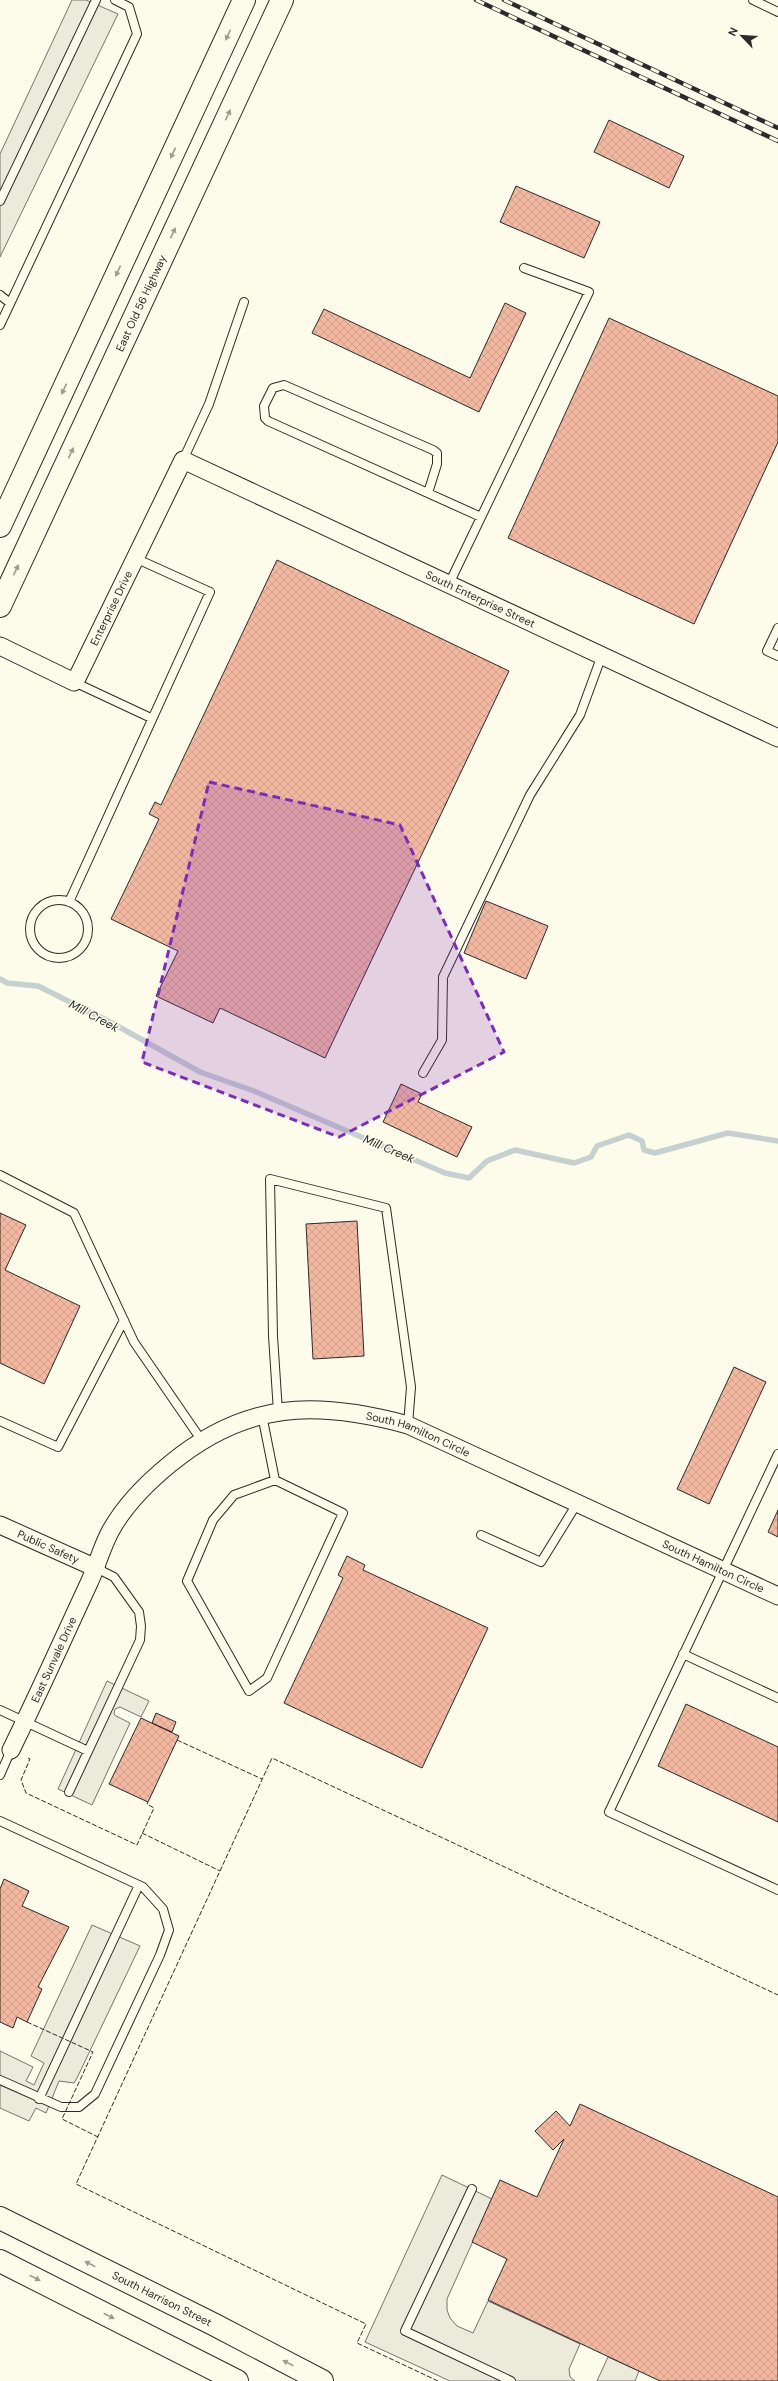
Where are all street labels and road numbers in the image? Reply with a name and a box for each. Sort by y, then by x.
street label: East Old 56 Highway [112,253,169,354]
street label: South Enterprise Street [423,567,537,631]
street label: Enterprise Drive [87,568,135,648]
street label: South Hamilton Circle [365,1408,472,1460]
street label: Public Safety [15,1527,81,1567]
street label: South Hamilton Circle [660,1537,766,1596]
street label: East Sunvale Drive [28,1615,79,1705]
street label: South Harrison Street [110,2268,214,2329]

